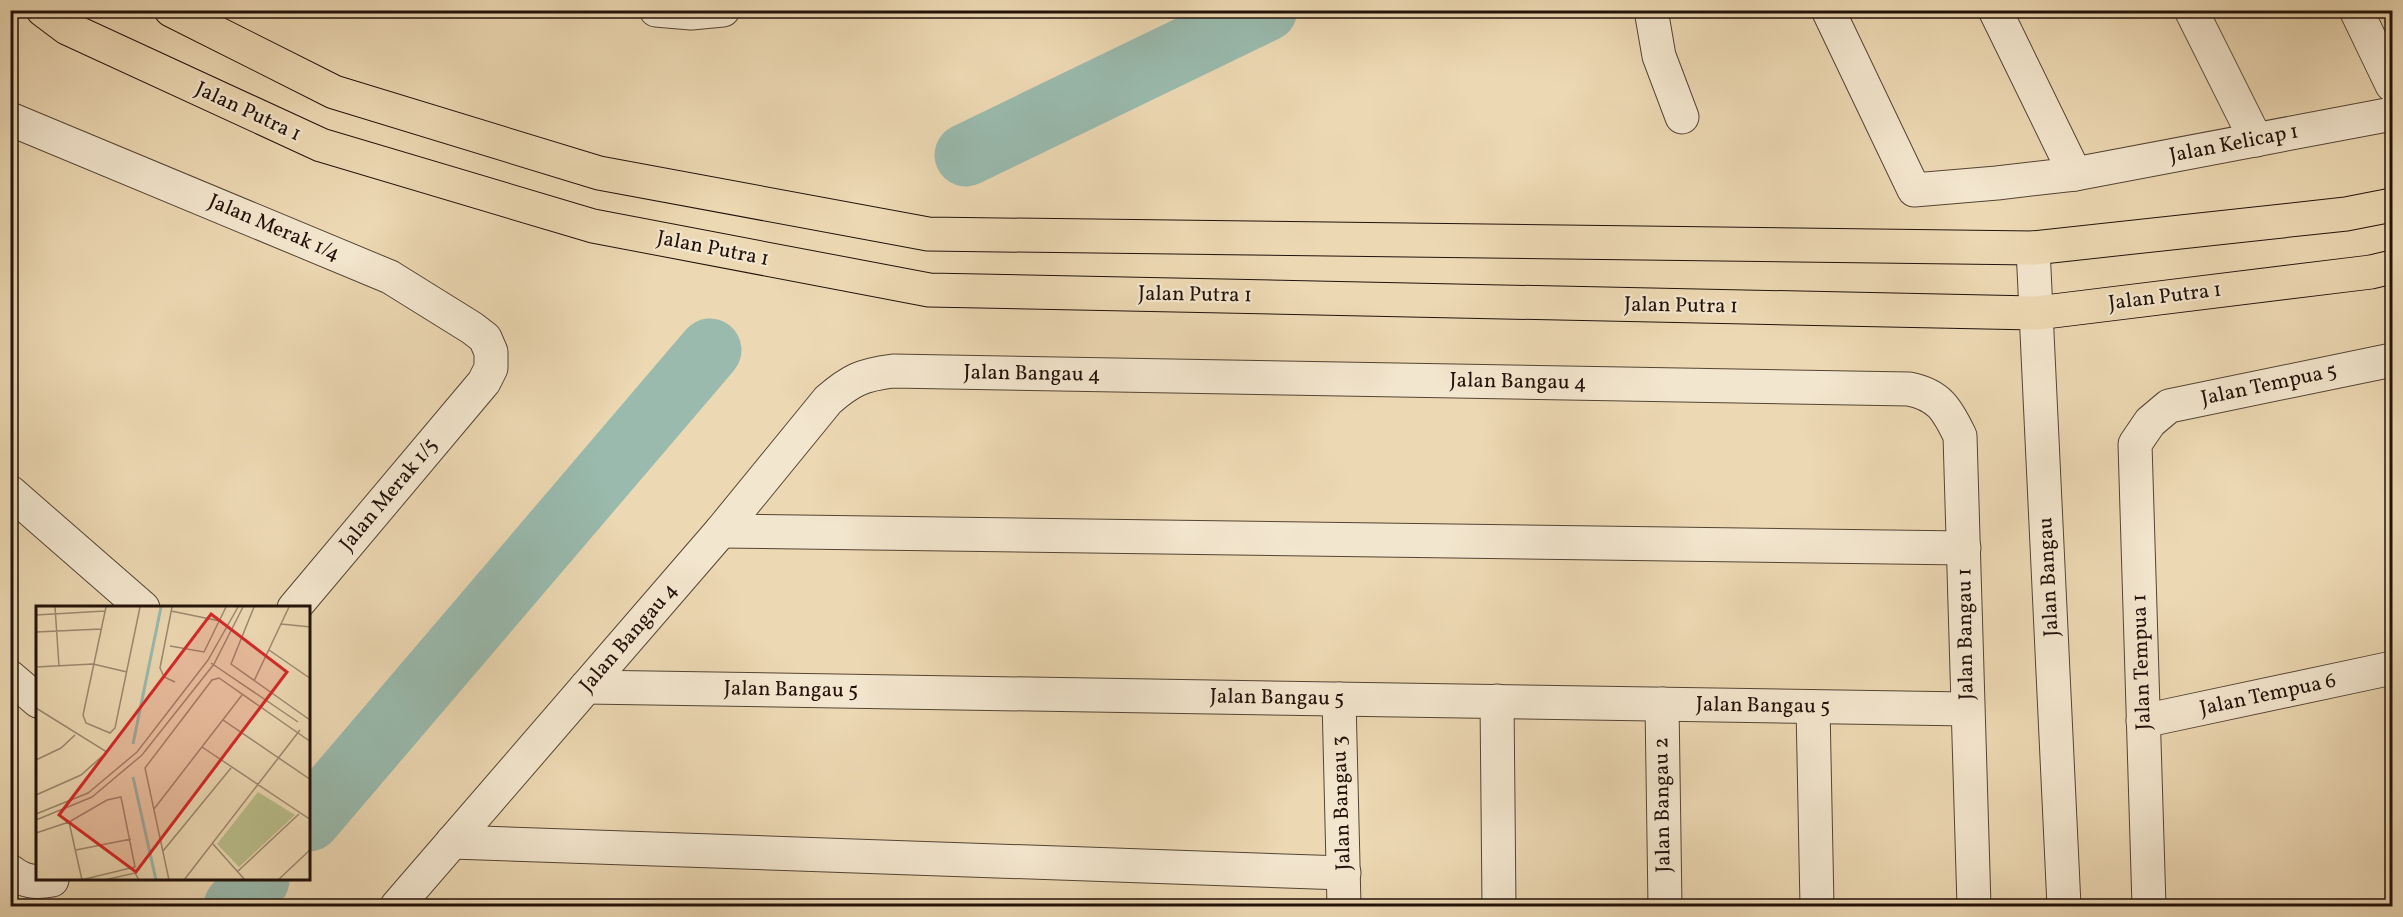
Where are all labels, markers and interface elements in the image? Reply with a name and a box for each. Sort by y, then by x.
street label: Jalan Putra 1 [190,75,306,149]
street label: Jalan Kelicap 1 [2167,117,2301,171]
street label: Jalan Merak 1/4 [204,187,344,269]
street label: Jalan Putra 1 [654,224,772,274]
street label: Jalan Putra 1 [2107,276,2223,318]
street label: Jalan Putra 1 [1138,280,1252,310]
street label: Jalan Putra 1 [1624,291,1738,321]
street label: Jalan Tempua 5 [2198,356,2340,414]
street label: Jalan Bangau 4 [963,358,1101,390]
street label: Jalan Bangau 4 [1449,366,1587,398]
street label: Jalan Merak 1/5 [333,432,445,558]
street label: Jalan Bangau [2031,516,2067,638]
street label: Jalan Bangau 1 [1950,568,1982,700]
street label: Jalan Bangau 4 [573,577,685,699]
street label: Jalan Tempua 1 [2125,593,2159,731]
inset map [36,606,310,881]
street label: Jalan Tempua 6 [2197,666,2339,724]
street label: Jalan Bangau 5 [724,674,858,706]
street label: Jalan Bangau 5 [1210,682,1344,714]
street label: Jalan Bangau 5 [1696,690,1830,722]
street label: Jalan Bangau 3 [1325,735,1359,871]
street label: Jalan Bangau 2 [1647,737,1679,873]

